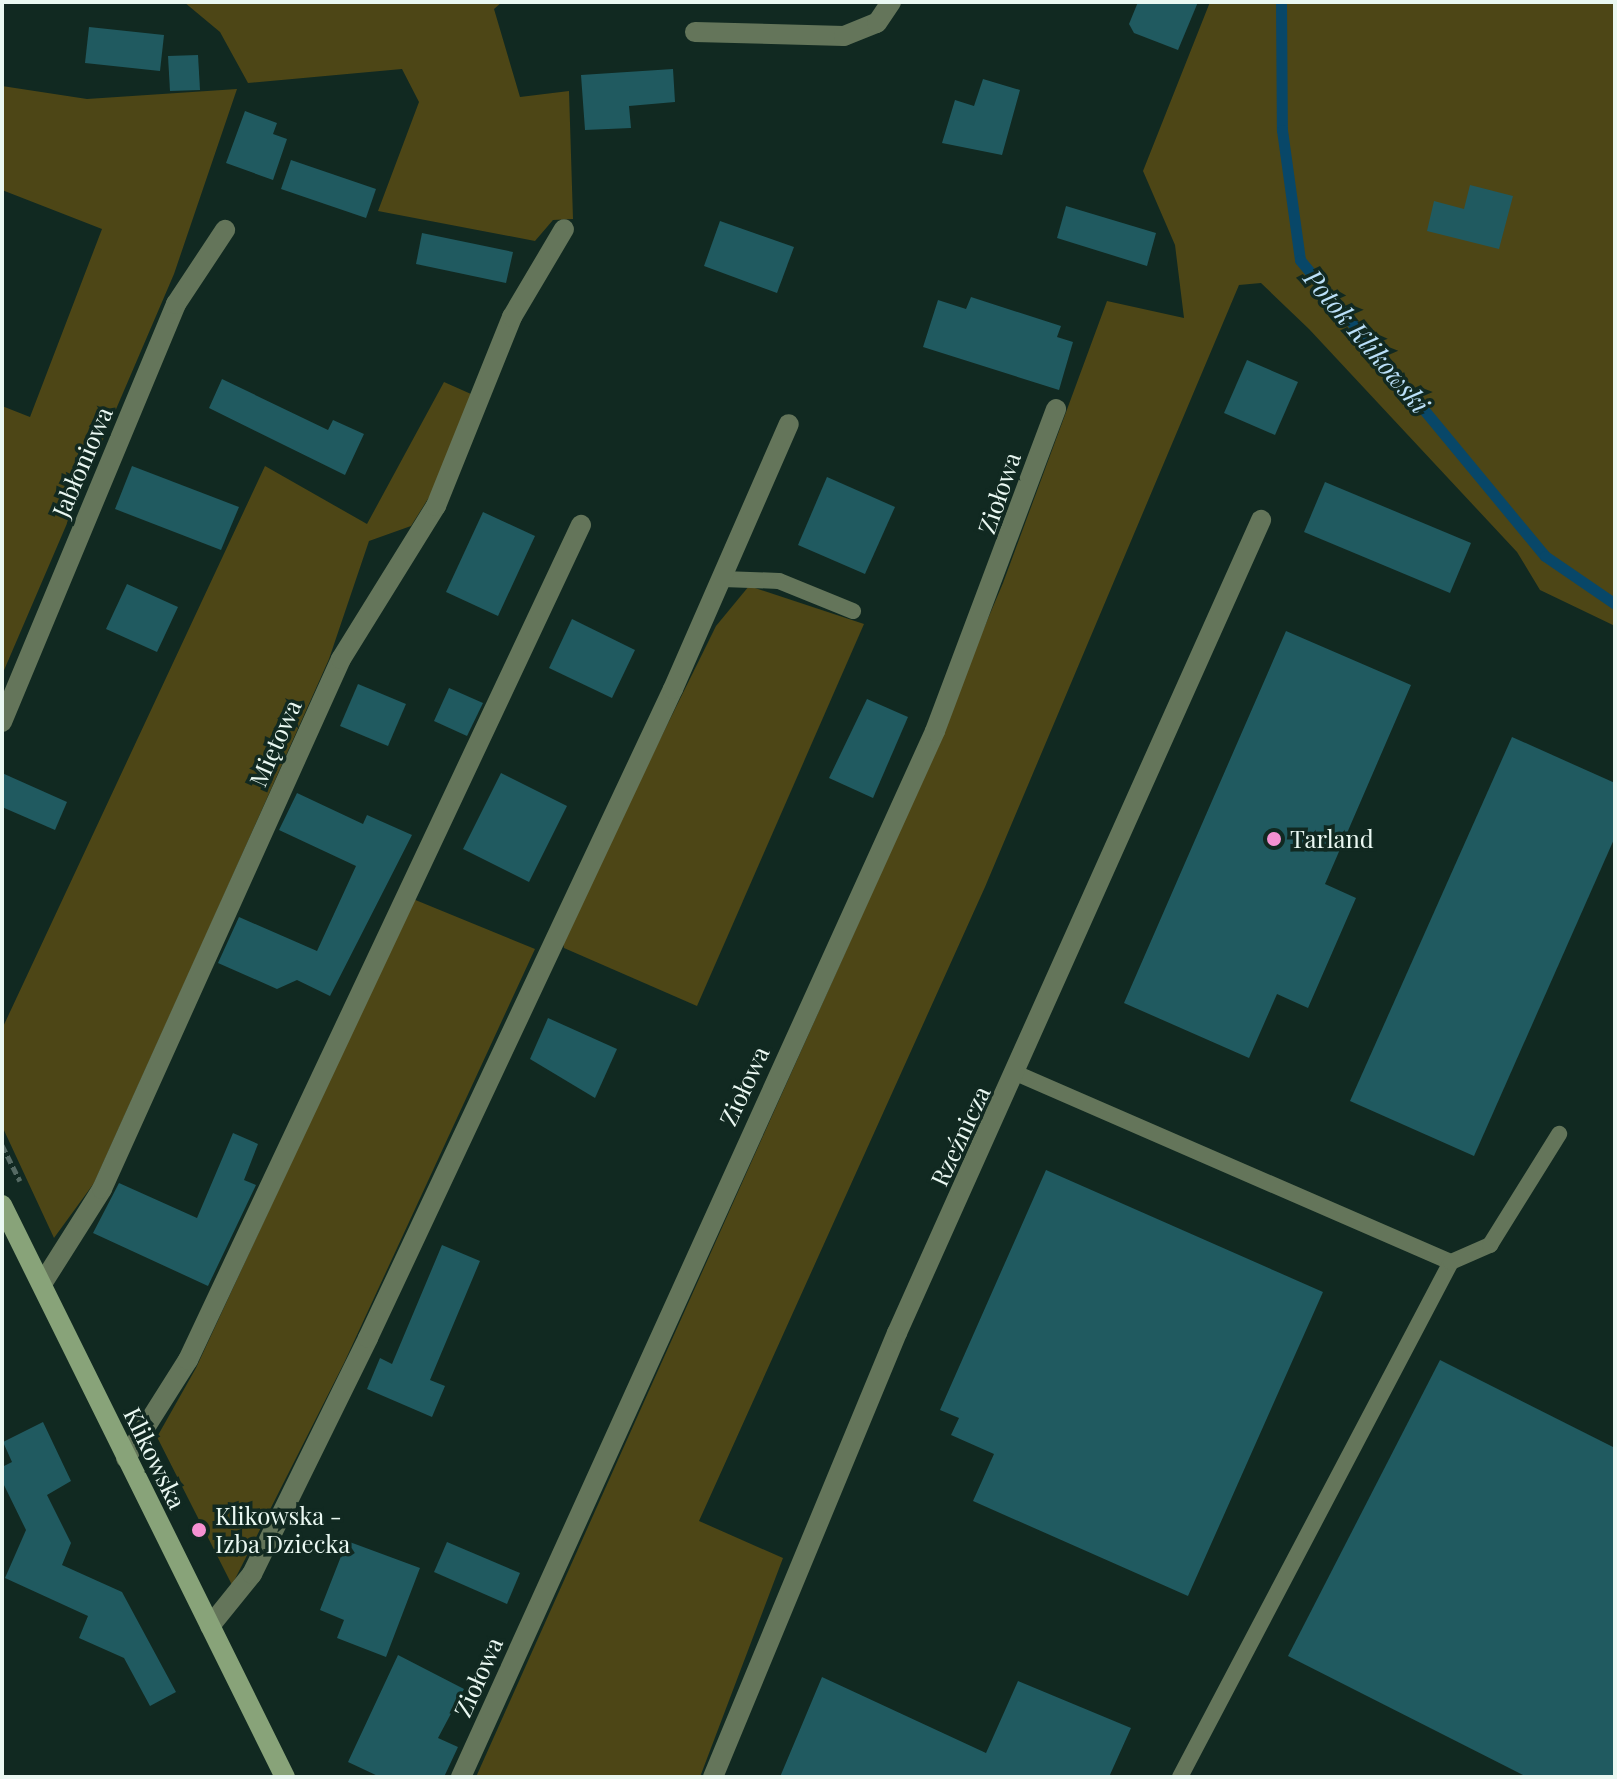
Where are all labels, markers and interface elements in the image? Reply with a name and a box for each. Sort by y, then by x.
water label: Potok Klikowski [1298,263,1436,419]
street label: Jabłoniowa [46,403,118,521]
street label: Ziołowa [972,449,1026,537]
street label: Miętowa [243,695,307,791]
place label: Tarland [1290,825,1374,853]
marker: Tarland [1265,830,1283,848]
street label: Ziołowa [713,1042,775,1130]
street label: Rzeźnicza [924,1081,996,1191]
street label: Klikowska [118,1403,192,1513]
place label: Klikowska - Izba Dziecka [215,1502,351,1558]
marker: Klikowska - Izba Dziecka [190,1521,208,1539]
street label: Ziołowa [448,1633,508,1721]

